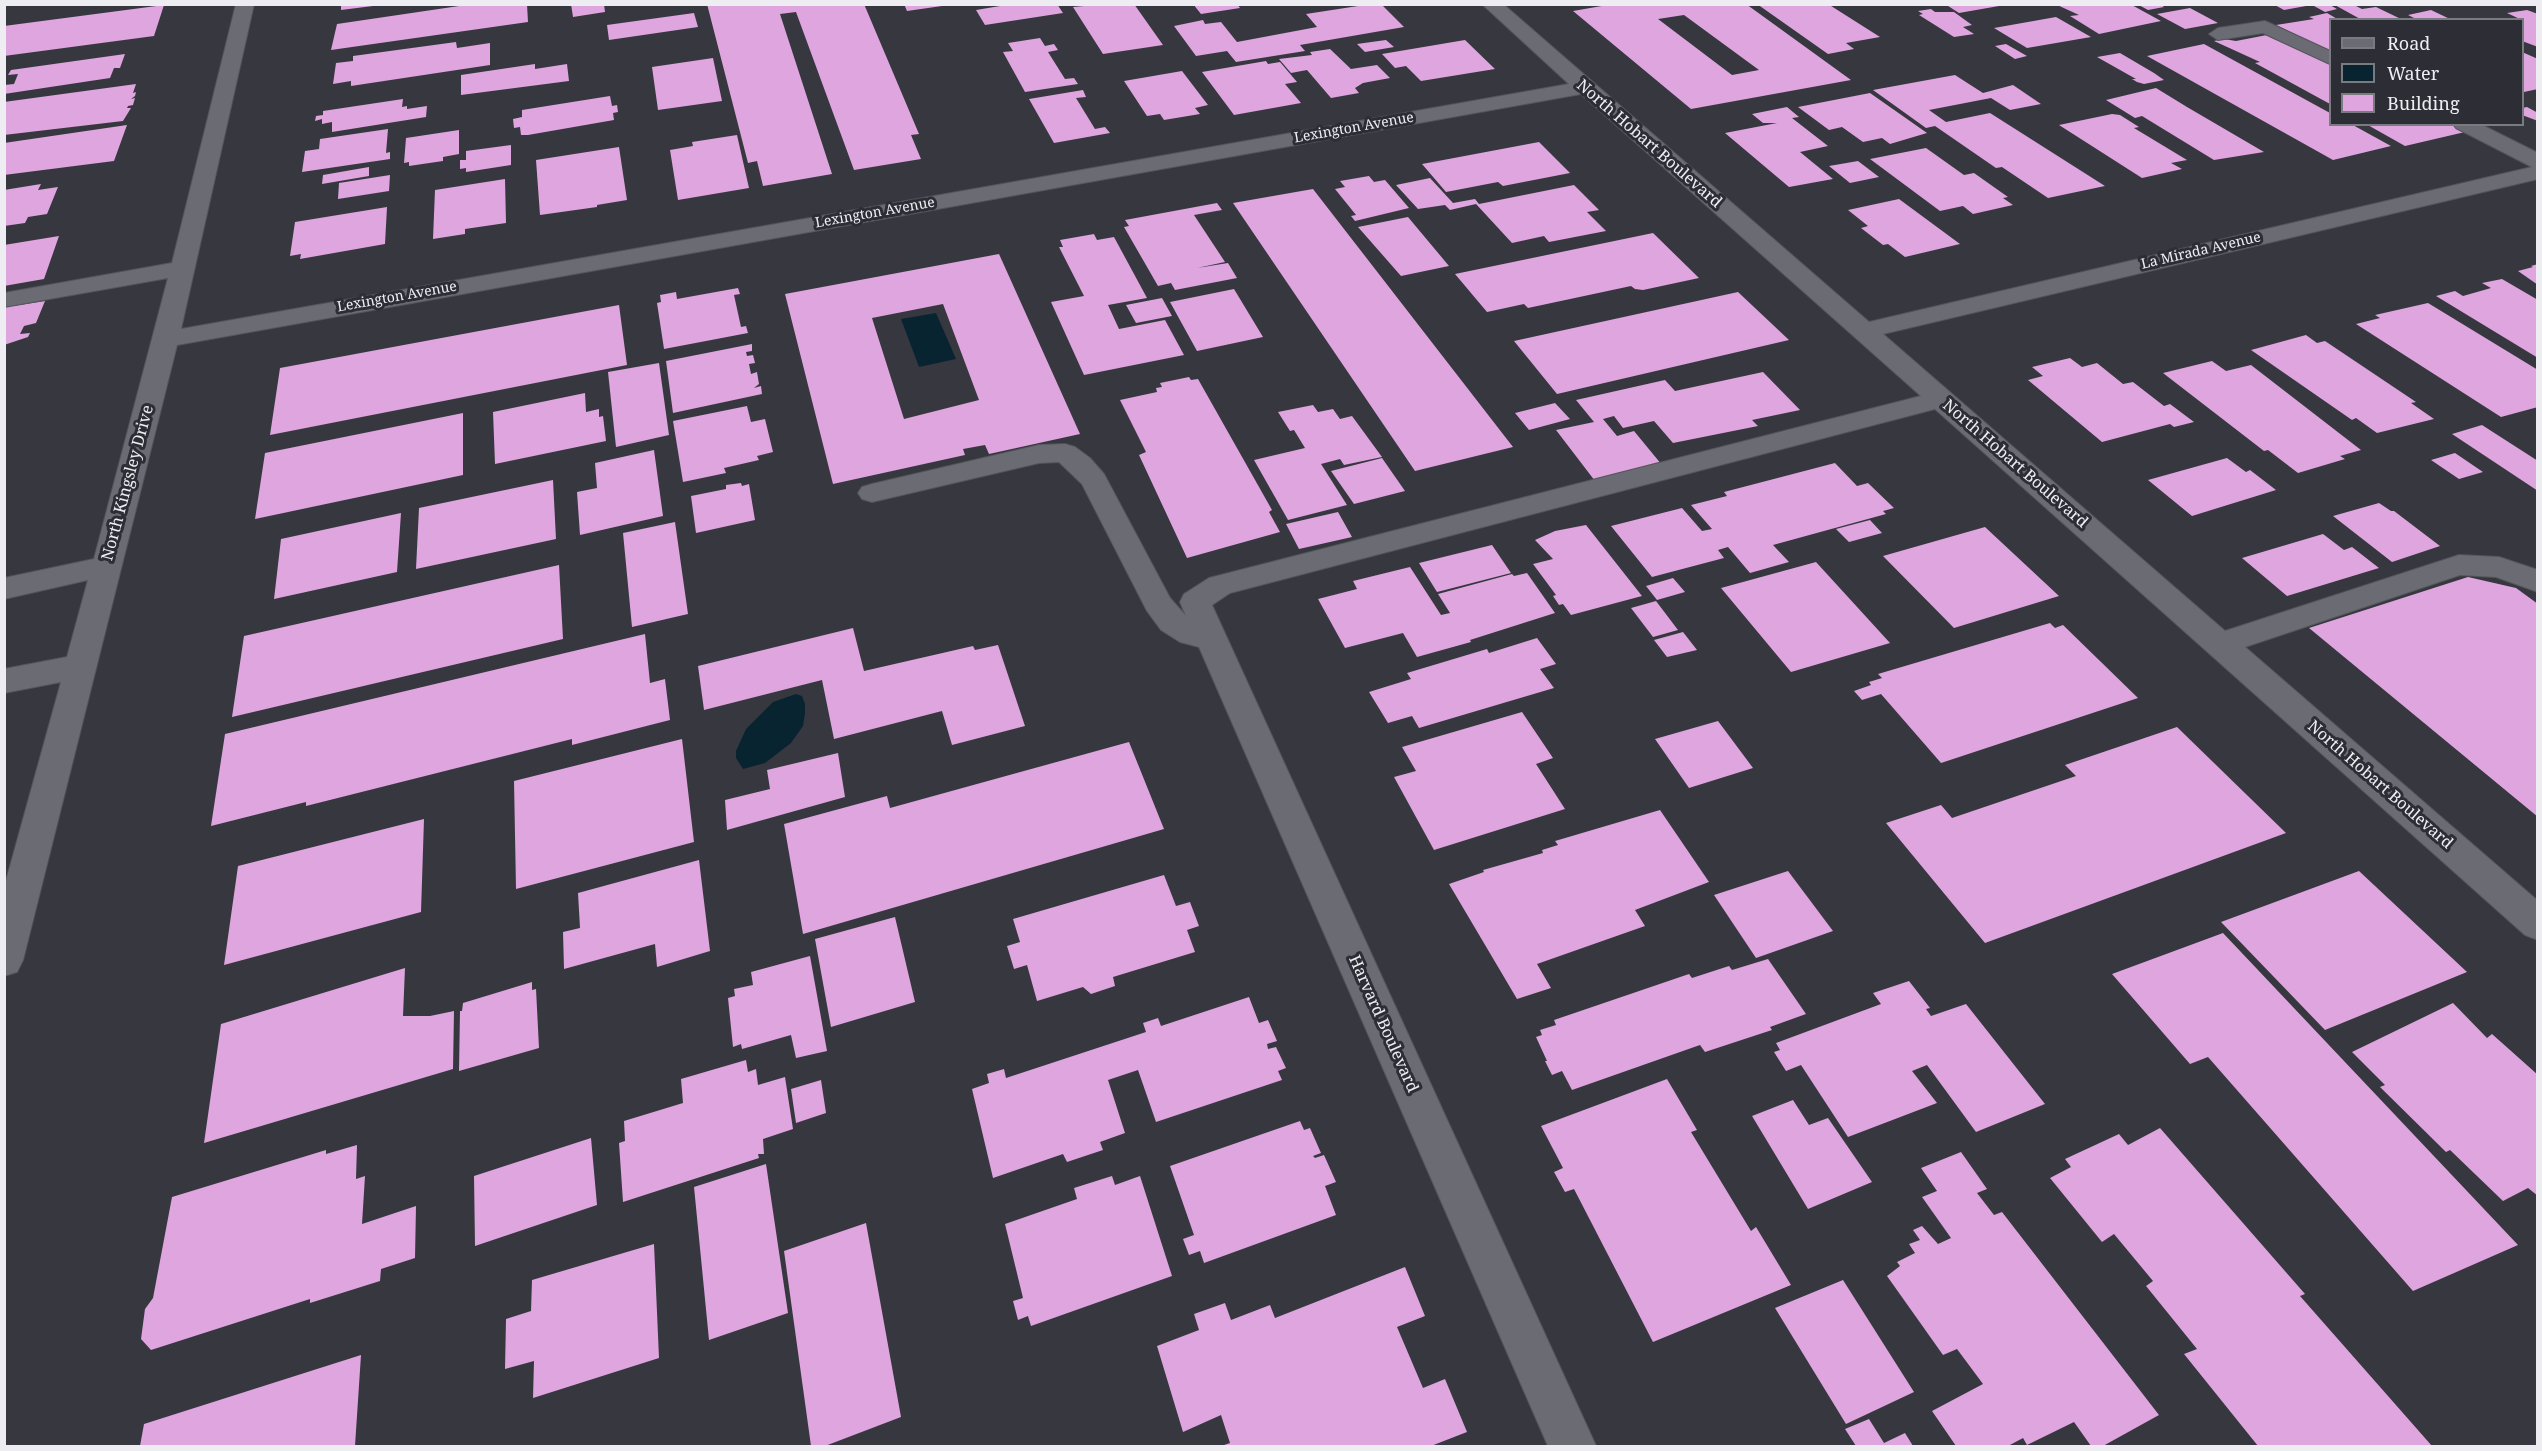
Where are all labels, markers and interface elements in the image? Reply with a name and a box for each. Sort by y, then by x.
legend [2329,18,2524,126]
text: Road [2387,31,2430,55]
text: Water [2387,61,2439,85]
street label: North Hobart Boulevard [1573,76,1725,212]
text: Building [2387,91,2460,115]
street label: Lexington Avenue [1293,109,1415,147]
street label: Lexington Avenue [814,194,936,232]
street label: La Mirada Avenue [2140,229,2262,273]
street label: Lexington Avenue [336,278,458,316]
street label: North Hobart Boulevard [1939,396,2091,532]
street label: North Kingsley Drive [98,403,158,563]
street label: North Hobart Boulevard [2304,717,2456,853]
street label: Harvard Boulevard [1344,952,1422,1096]

